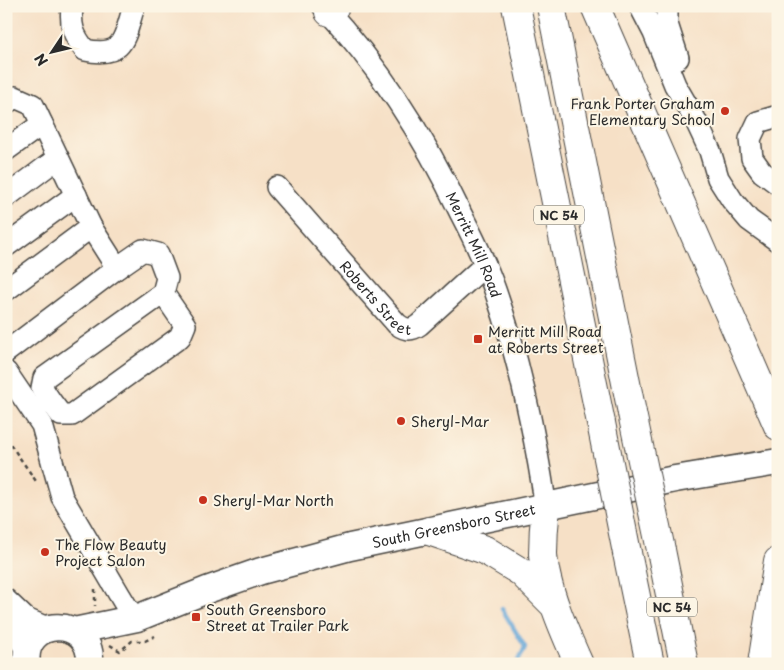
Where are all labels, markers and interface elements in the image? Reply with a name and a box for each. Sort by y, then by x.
north arrow [28,28,78,78]
text: N [29,49,53,70]
place label: Frank Porter Graham Elementary School [570,93,715,130]
marker: Frank Porter Graham Elementary School [719,105,731,117]
street label: Merritt Mill Road [441,188,507,300]
road number: NC 54 [534,206,584,224]
street label: Roberts Street [335,256,412,340]
place label: Merritt Mill Road at Roberts Street [488,321,604,358]
marker: Merritt Mill Road at Roberts Street [472,333,484,345]
place label: Sheryl-Mar [411,411,490,432]
marker: Sheryl-Mar [395,415,407,427]
place label: Sheryl-Mar North [213,490,334,511]
marker: Sheryl-Mar North [197,494,209,506]
street label: South Greensboro Street [370,498,537,553]
place label: The Flow Beauty Project Salon [55,534,167,571]
marker: The Flow Beauty Project Salon [39,546,51,558]
road number: NC 54 [647,598,697,616]
place label: South Greensboro Street at Trailer Park [206,599,350,636]
marker: South Greensboro Street at Trailer Park [190,611,202,623]

